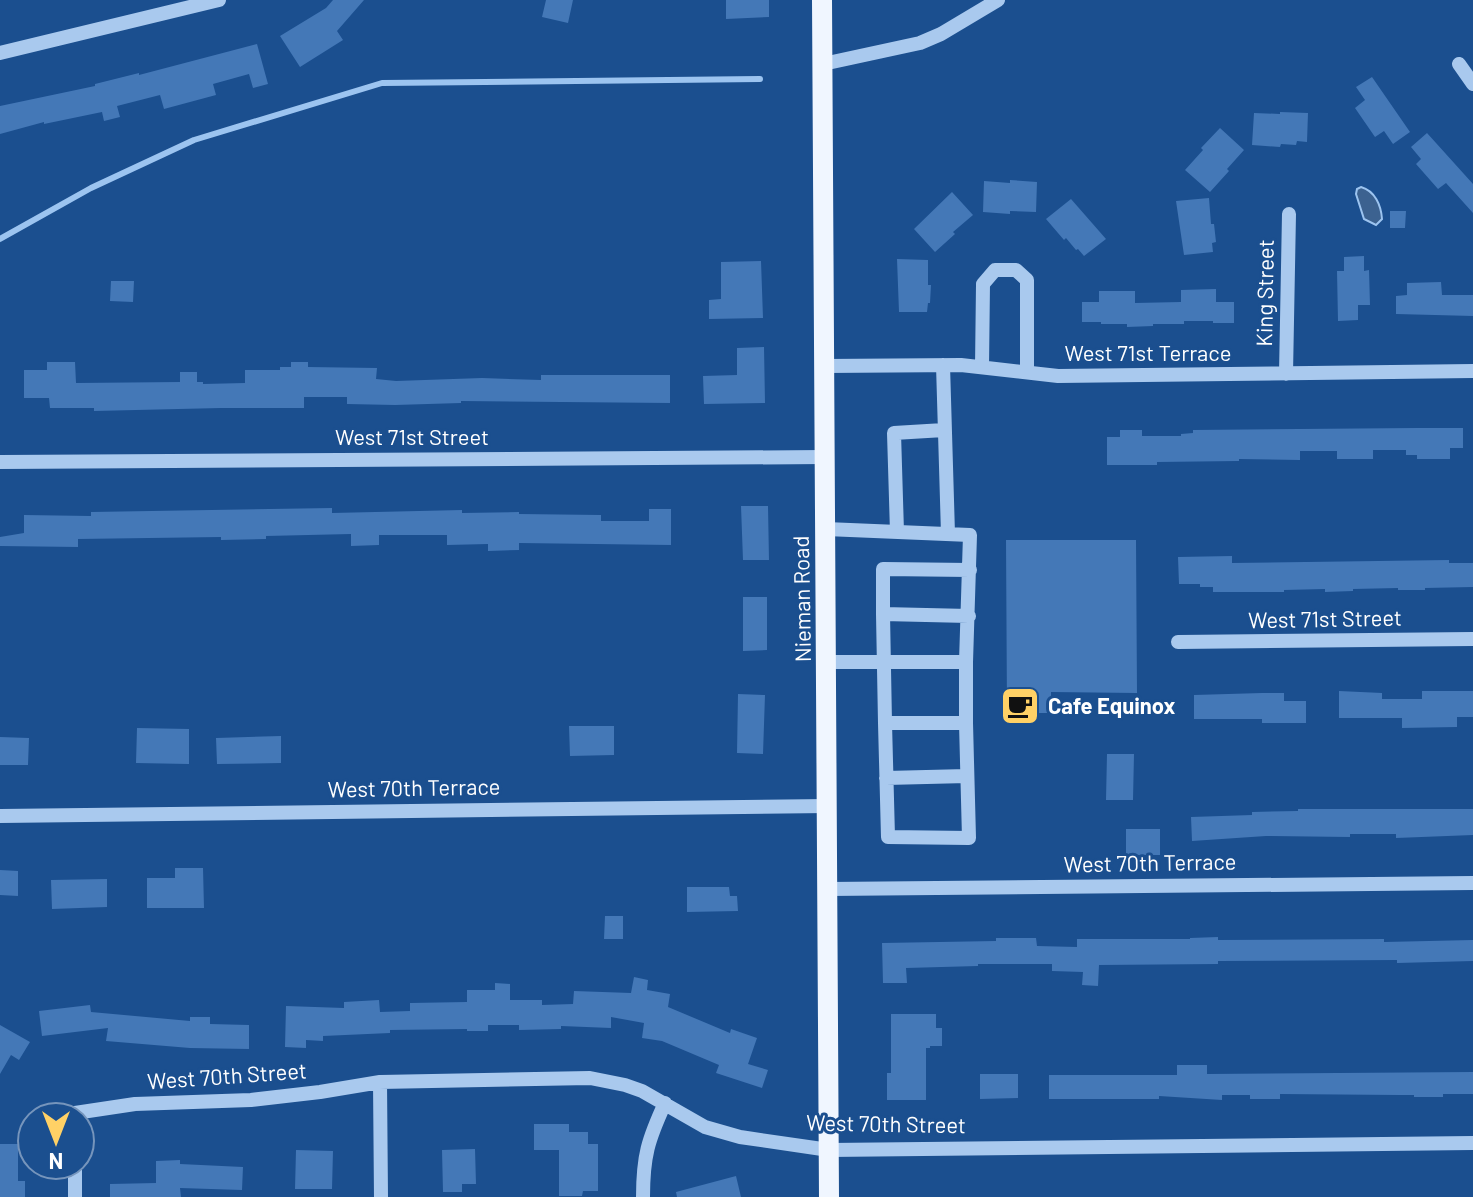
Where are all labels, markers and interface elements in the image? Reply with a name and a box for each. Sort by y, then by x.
street label: King Street [1250,239,1278,347]
street label: West 71st Terrace [1065,339,1231,365]
street label: West 71st Street [335,423,489,449]
street label: Nieman Road [787,536,815,663]
street label: West 71st Street [1248,604,1402,632]
cafe icon: Cafe Equinox [999,685,1041,727]
place label: Cafe Equinox [1048,692,1175,718]
street label: West 70th Terrace [327,772,501,802]
street label: West 70th Terrace [1063,847,1237,877]
street label: West 70th Street [146,1056,308,1094]
north arrow [16,1101,96,1181]
street label: West 70th Street [806,1109,966,1137]
text: N [49,1149,63,1175]

